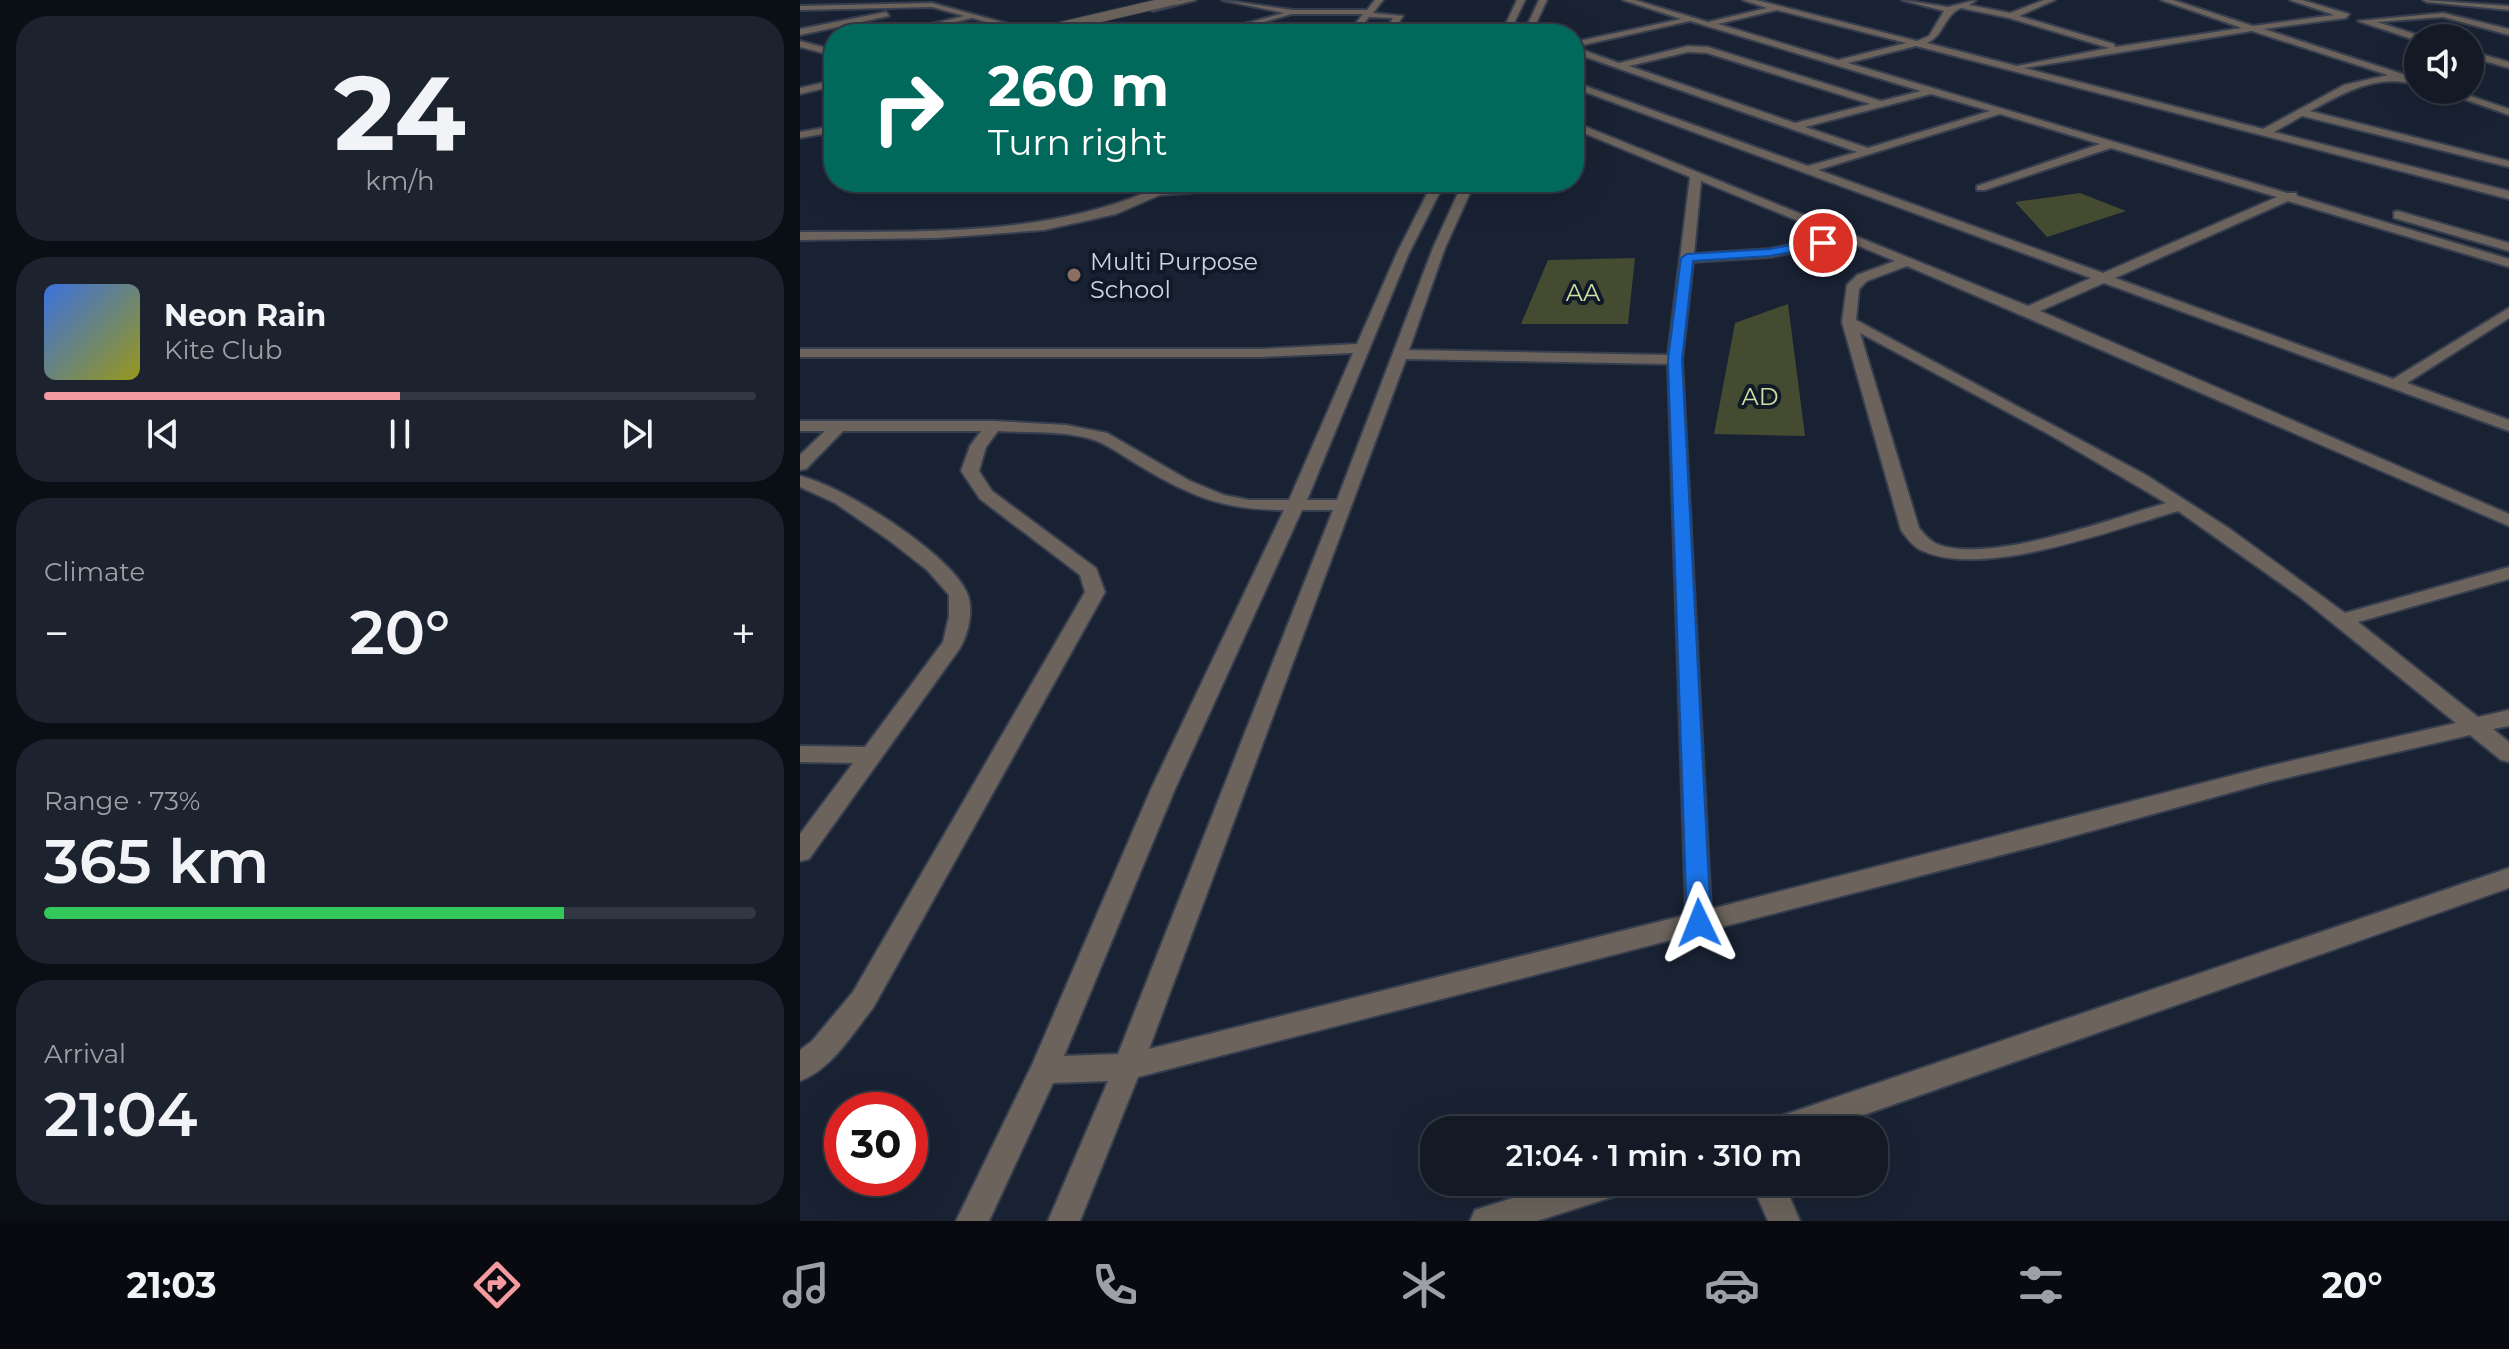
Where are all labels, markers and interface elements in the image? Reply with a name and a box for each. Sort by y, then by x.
map controls [2404,24,2484,104]
button: sound [2404,24,2484,104]
text: 24 [334,49,466,176]
text: 260 m [988,52,1169,120]
icon: right [856,56,960,160]
text: Turn right [988,120,1168,164]
text: km/h [365,165,435,197]
pin [1789,209,1857,277]
icon: arrive [1801,221,1845,265]
place label: Multi Purpose School [1090,247,1258,304]
marker: Multi Purpose School [1065,266,1083,284]
park label: AA [1566,278,1601,307]
text: Neon Rain [164,297,326,334]
text: Kite Club [164,334,282,366]
park label: AD [1741,382,1779,411]
icon: previous [141,412,185,456]
icon: pause [378,412,422,456]
icon: next [615,412,659,456]
text: Climate [44,556,145,588]
text: 20° [350,596,450,669]
text: − [44,606,69,660]
text: + [731,606,756,660]
text: Range · 73% [44,785,200,817]
text: 365 km [44,825,269,898]
position arrow [1657,881,1741,965]
text: Arrival [44,1038,126,1070]
text: 21:04 [44,1078,198,1151]
speed limit sign: 30 [824,1092,928,1196]
text: 21:04 · 1 min · 310 m [1506,1137,1802,1174]
icon: directions [469,1257,525,1313]
icon: music [778,1257,834,1313]
icon: phone [1087,1257,1143,1313]
icon: climate [1396,1257,1452,1313]
icon: car [1704,1257,1760,1313]
icon: filters [2013,1257,2069,1313]
text: 21:03 [126,1263,217,1307]
text: 20° [2322,1263,2383,1307]

